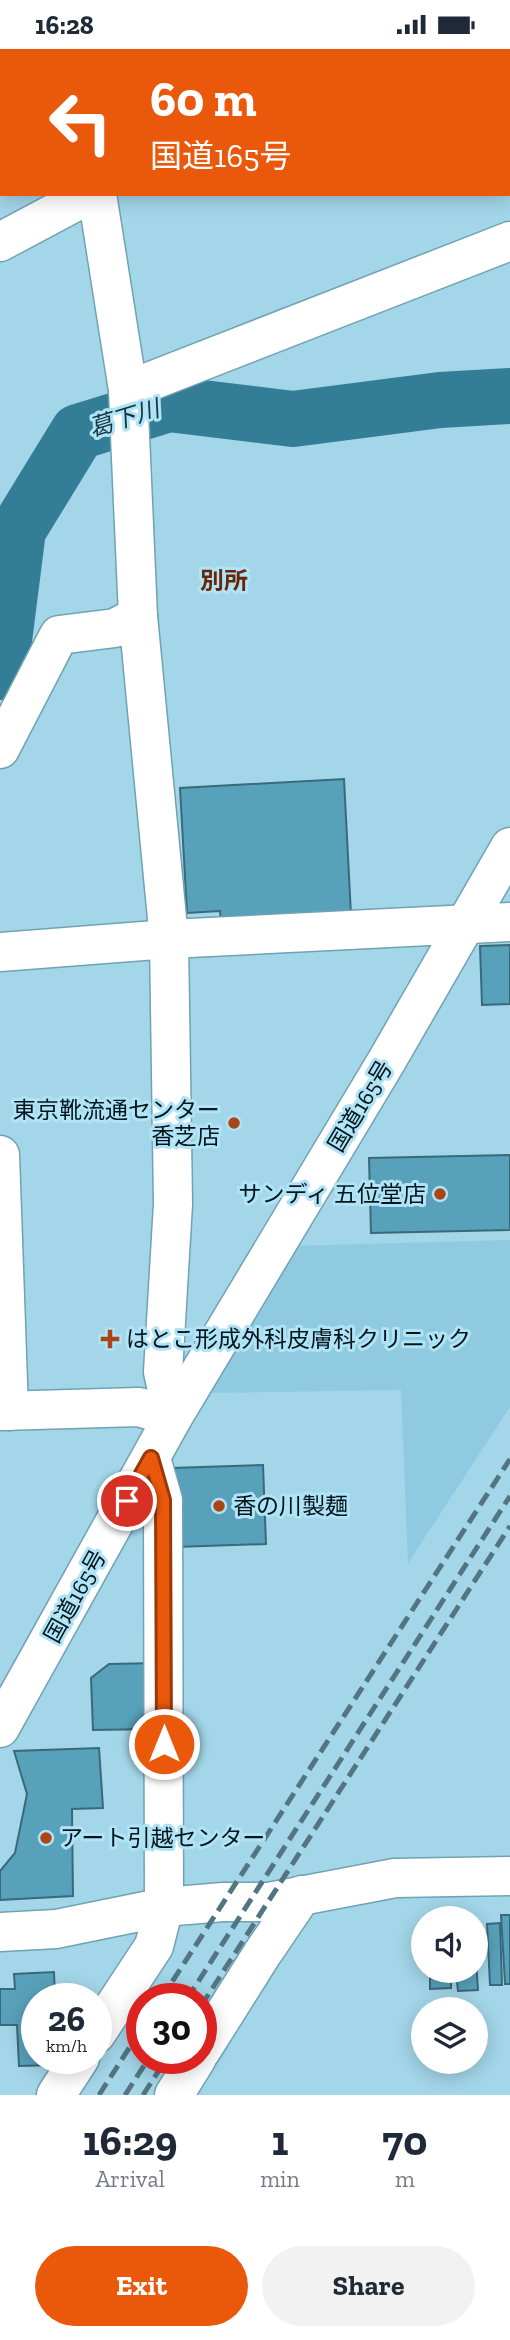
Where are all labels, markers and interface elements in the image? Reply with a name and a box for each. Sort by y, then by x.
text: 16:28 [35,9,94,41]
text: 60 m [150,70,257,129]
icon: left [35,77,126,168]
text: 国道165号 [150,137,292,175]
water label: 葛下川 [85,393,166,442]
district label: 別所 [200,566,248,595]
street label: 国道165号 [322,1055,398,1157]
place label: 東京靴流通センター 香芝店 [13,1096,220,1150]
marker: 東京靴流通センター 香芝店 [226,1115,242,1131]
place label: サンディ 五位堂店 [238,1180,426,1208]
marker: サンディ 五位堂店 [432,1186,448,1202]
place label: はとこ形成外科皮膚科クリニック [126,1325,471,1353]
marker: はとこ形成外科皮膚科クリニック [100,1329,120,1349]
pin [97,1471,157,1531]
icon: arrive [108,1482,146,1520]
place label: 香の川製麺 [233,1492,348,1520]
marker: 香の川製麺 [211,1498,227,1514]
street label: 国道165号 [38,1545,112,1647]
position arrow [127,1707,201,1781]
place label: アート引越センター [60,1824,266,1852]
marker: アート引越センター [38,1830,54,1846]
map controls [411,1906,488,2074]
button: sound [411,1906,488,1983]
speed limit sign: 30 [126,1983,217,2074]
button: layers [411,1997,488,2074]
text: 26 [48,1998,85,2040]
text: km/h [46,2035,87,2057]
text: 16:29 [83,2115,178,2166]
text: 1 [271,2115,288,2166]
text: 70 [382,2115,427,2166]
text: Arrival [95,2165,165,2193]
text: min [260,2165,300,2193]
text: m [395,2165,415,2193]
button: Exit [35,2246,248,2326]
button: Share [262,2246,475,2326]

